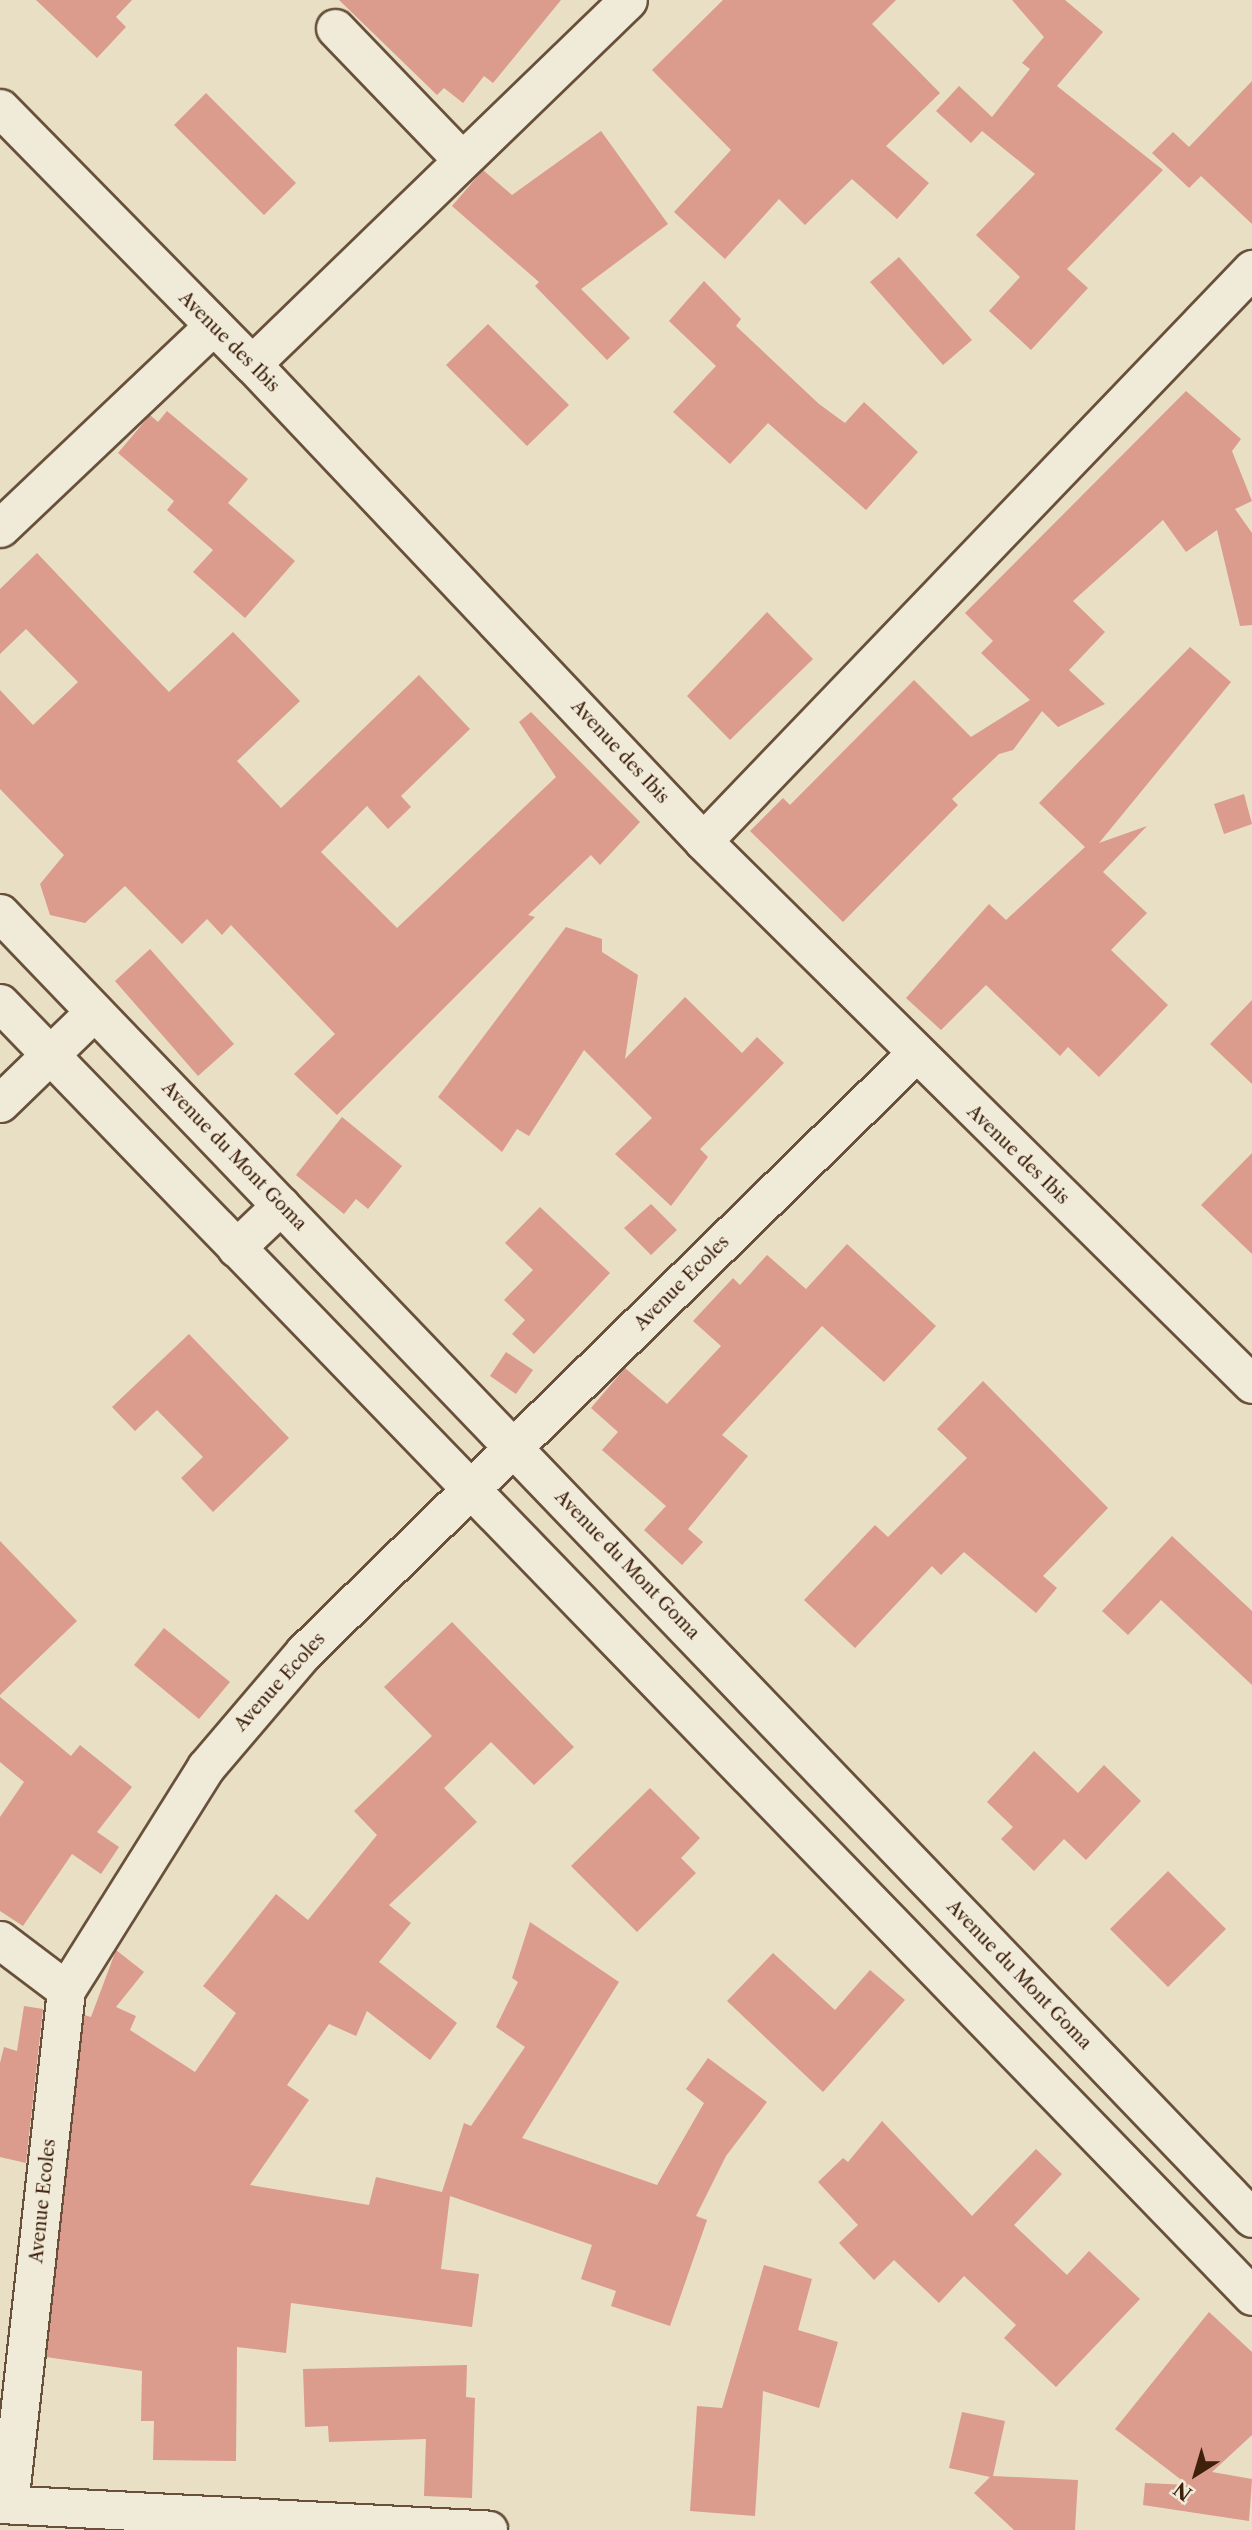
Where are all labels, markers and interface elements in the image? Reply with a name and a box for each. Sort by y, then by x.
street label: Avenue des Ibis [174,287,284,397]
street label: Avenue des Ibis [567,696,673,808]
street label: Avenue du Mont Goma [157,1077,311,1235]
street label: Avenue des Ibis [963,1101,1073,1209]
street label: Avenue Ecoles [630,1231,734,1335]
street label: Avenue du Mont Goma [550,1486,704,1644]
street label: Avenue Ecoles [230,1628,330,1736]
street label: Avenue du Mont Goma [942,1896,1096,2054]
street label: Avenue Ecoles [26,2138,60,2264]
north arrow [1161,2439,1231,2509]
text: N [1170,2477,1197,2505]

